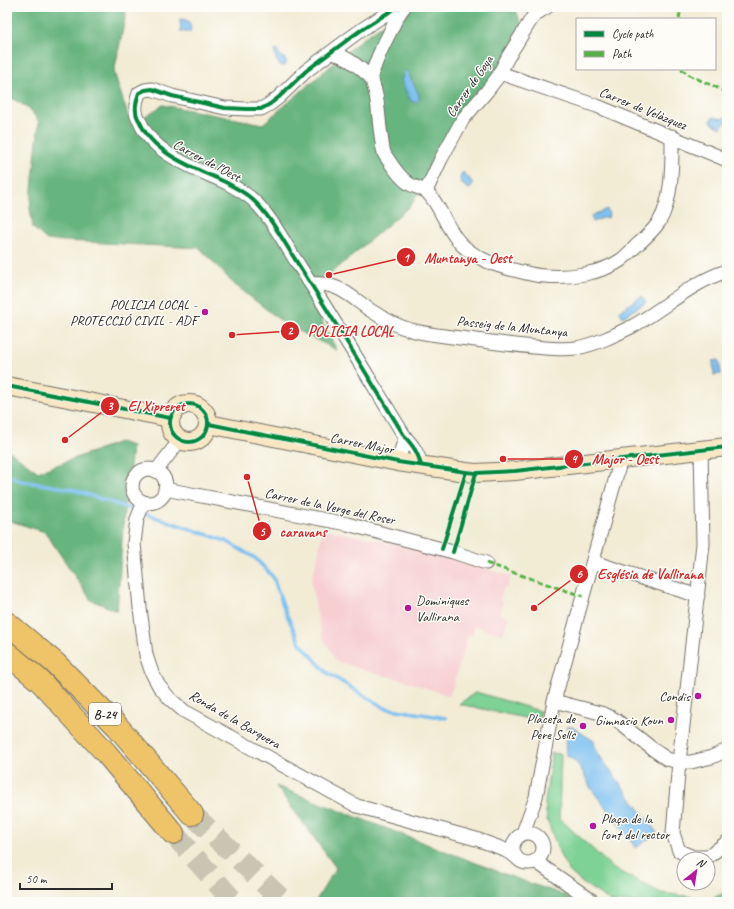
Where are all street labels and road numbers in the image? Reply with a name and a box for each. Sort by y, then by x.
street label: Carrer de Goya [442,51,498,120]
street label: Carrer de Velàzquez [597,83,690,134]
street label: Carrer de l'Oest [170,136,245,186]
street label: Passeig de la Muntanya [456,312,569,341]
street label: Carrer Major [329,429,396,458]
street label: Carrer de la Verge del Roser [263,484,397,529]
street label: Ronda de la Barquera [186,687,284,753]
road number: B-24 [89,703,121,725]

